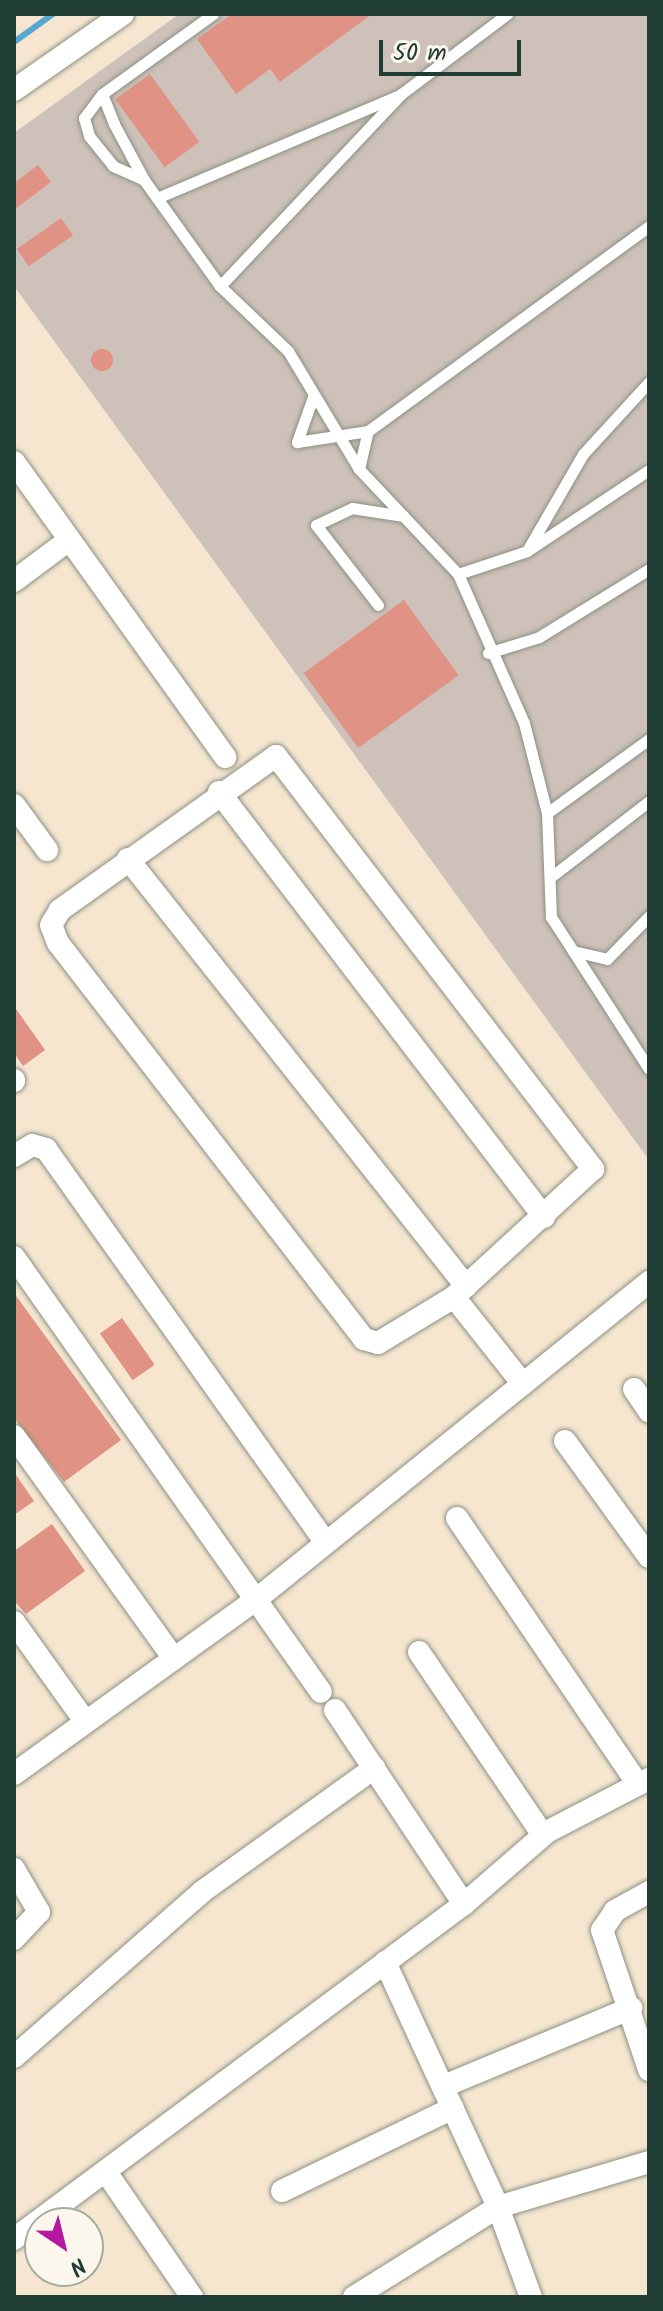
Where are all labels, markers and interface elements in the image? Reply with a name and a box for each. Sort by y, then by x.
scale bar [383,24,525,74]
text: 50 m [393,34,447,73]
north arrow [24,2207,104,2287]
text: N [61,2247,93,2284]

